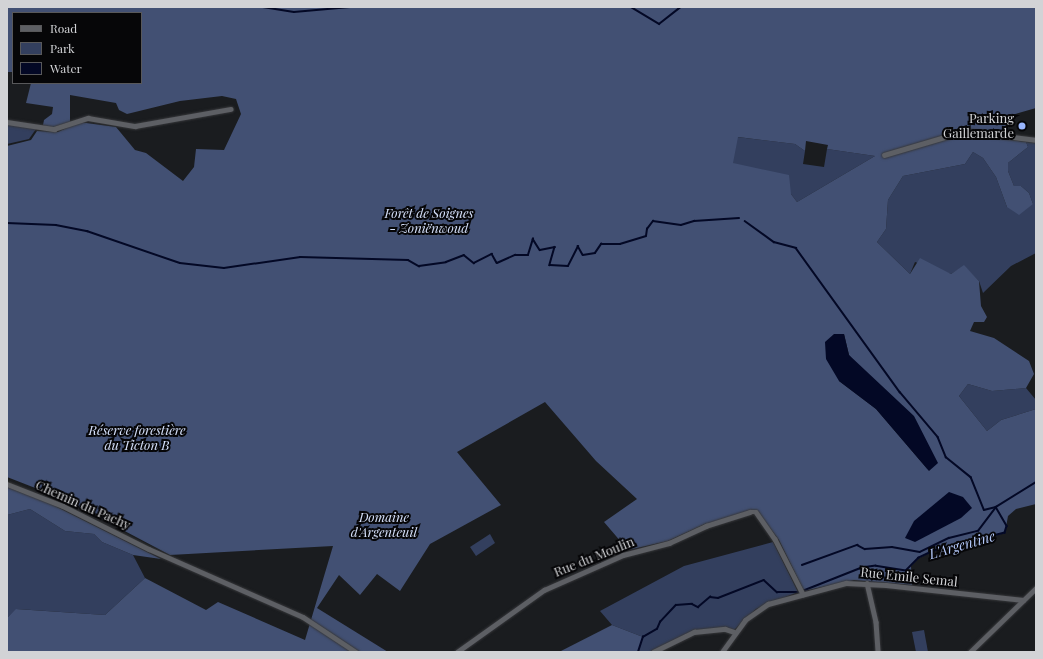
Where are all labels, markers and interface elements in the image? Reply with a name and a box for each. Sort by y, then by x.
legend [12,12,142,84]
text: Road [50,20,77,36]
text: Park [50,40,75,56]
text: Water [50,60,82,76]
place label: Parking Gaillemarde [943,111,1014,142]
marker: Parking Gaillemarde [1017,121,1027,131]
park label: Forêt de Soignes - Zoniënwoud [385,206,473,237]
park label: Réserve forestière du Ticton B [88,423,186,454]
street label: Chemin du Pachy [33,477,133,533]
park label: Domaine d'Argenteuil [351,510,417,541]
water label: L'Argentine [927,528,997,562]
street label: Rue du Moulin [552,534,636,580]
street label: Rue Emile Semal [860,564,958,590]

